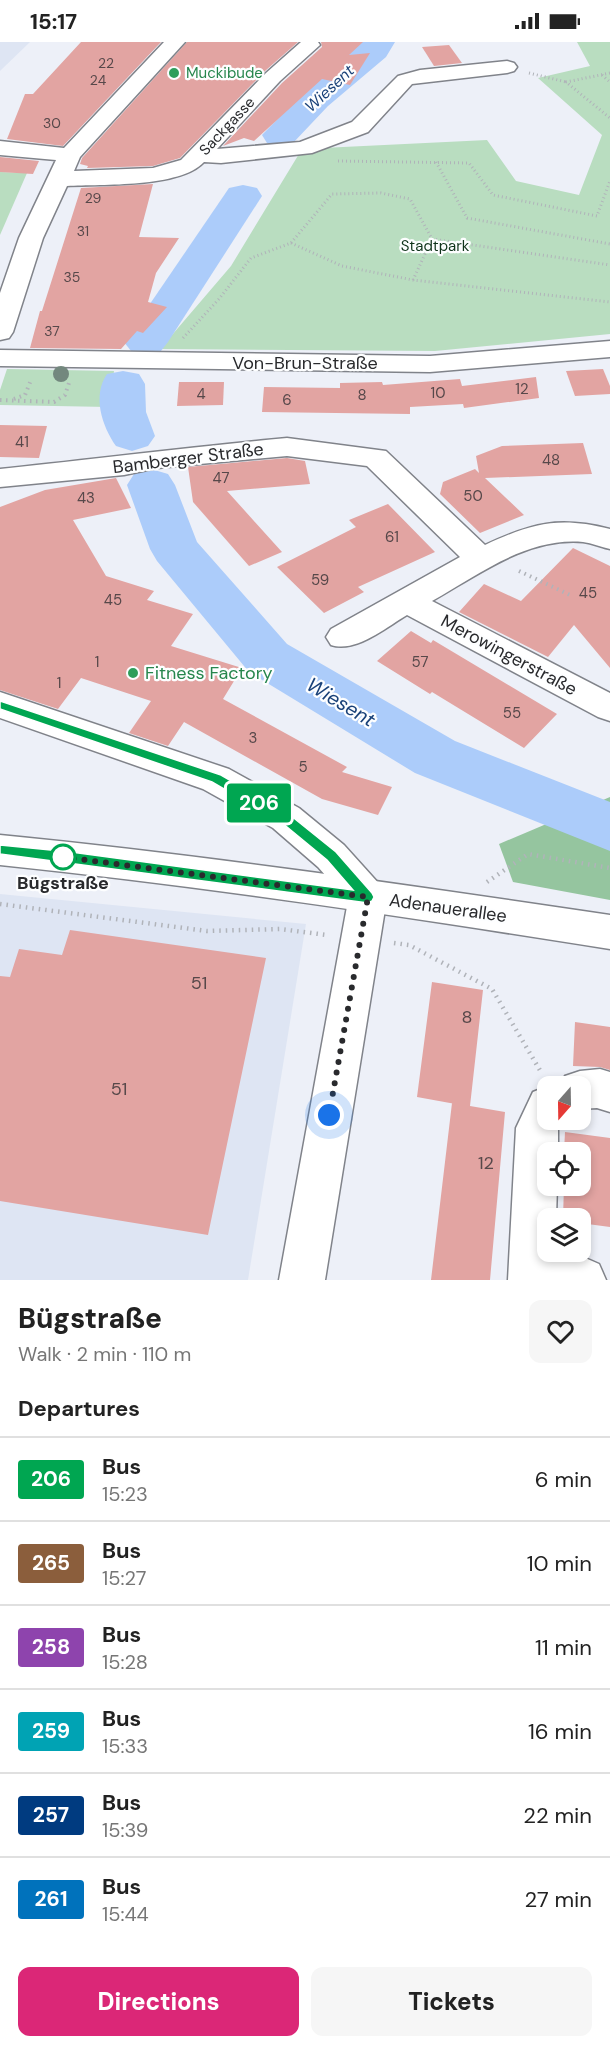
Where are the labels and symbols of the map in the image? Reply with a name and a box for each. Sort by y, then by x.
house number: 22 [98,54,114,72]
water label: Wiesent [300,59,359,117]
place label: Muckibude [186,63,263,83]
marker: Muckibude [167,66,181,80]
house number: 24 [90,71,107,89]
street label: Sackgasse [195,92,259,160]
house number: 30 [43,114,61,132]
house number: 29 [85,189,102,207]
house number: 31 [77,222,89,240]
park label: Stadtpark [401,236,470,256]
house number: 35 [64,268,80,286]
house number: 37 [44,322,60,340]
street label: Von-Brun-Straße [232,351,378,375]
house number: 12 [515,379,529,399]
house number: 10 [431,383,445,403]
house number: 4 [196,384,206,404]
house number: 8 [357,385,367,405]
house number: 6 [282,390,292,410]
house number: 41 [15,432,29,452]
street label: Bamberger Straße [111,437,265,479]
house number: 48 [542,450,560,470]
house number: 47 [212,468,230,488]
house number: 50 [463,486,483,506]
house number: 43 [77,488,95,508]
house number: 61 [385,527,399,547]
house number: 59 [311,570,329,590]
house number: 45 [579,583,597,603]
house number: 45 [104,590,122,610]
street label: Merowingerstraße [437,609,581,701]
house number: 1 [95,652,99,672]
house number: 57 [412,652,428,672]
place label: Fitness Factory [145,661,272,685]
marker: Fitness Factory [126,666,140,680]
water label: Wiesent [302,671,380,733]
house number: 1 [57,673,61,693]
house number: 55 [503,703,521,723]
house number: 3 [249,728,257,748]
house number: 5 [298,757,308,777]
line badge: 206 [224,784,294,822]
marker: Bügstraße [50,844,76,870]
place label: Bügstraße [17,871,109,895]
street label: Adenauerallee [388,888,508,928]
house number: 51 [191,971,207,995]
house number: 8 [462,1005,472,1029]
north arrow [537,1076,591,1130]
house number: 51 [111,1077,127,1101]
your location [314,1100,344,1130]
house number: 12 [478,1151,494,1175]

